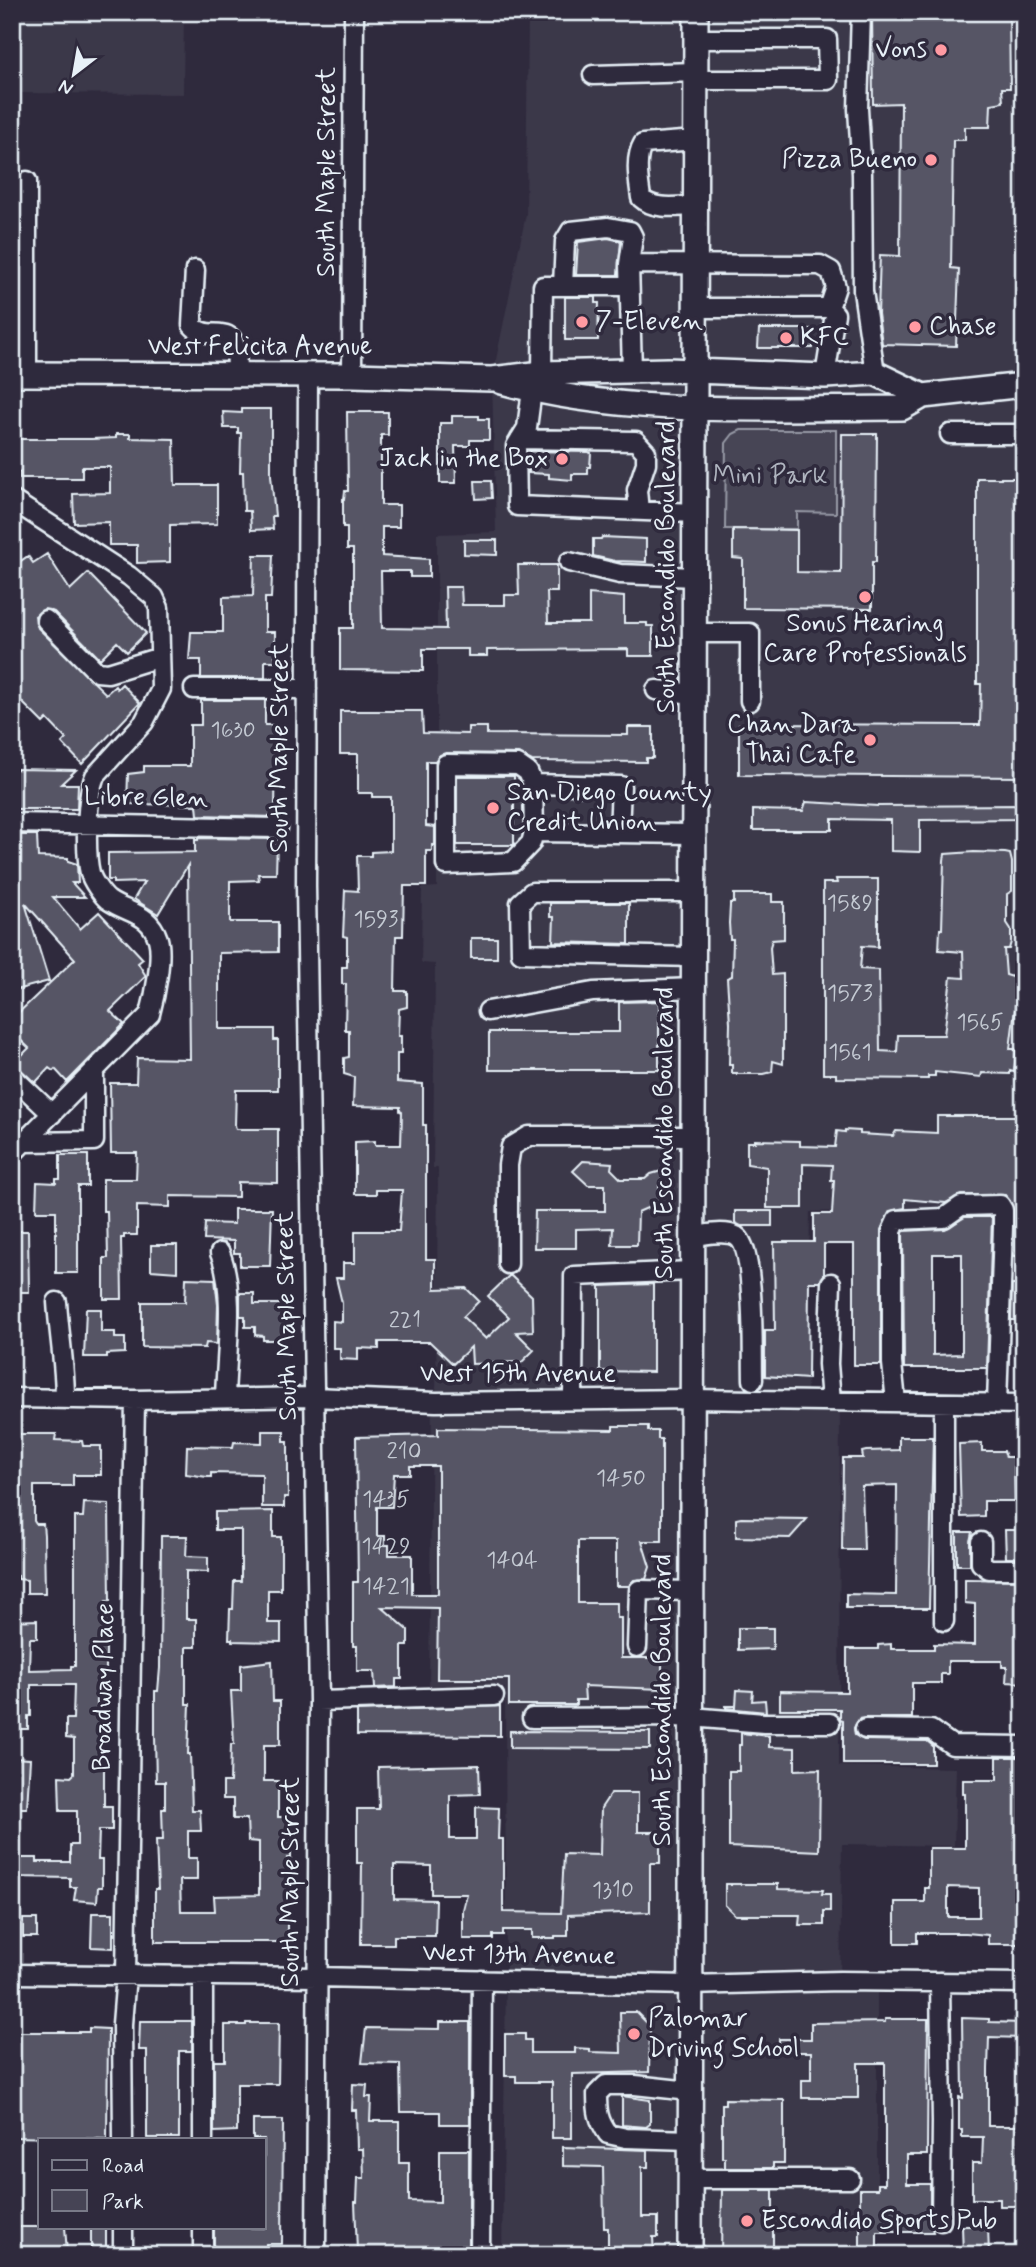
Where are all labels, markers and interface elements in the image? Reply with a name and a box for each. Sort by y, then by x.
place label: Vons [875,33,927,67]
north arrow [38,38,108,108]
marker: Vons [933,42,949,58]
street label: South Maple Street [310,67,344,277]
text: N [54,73,78,101]
place label: Pizza Bueno [782,143,917,177]
marker: Pizza Bueno [923,152,939,168]
place label: 7-Eleven [596,305,703,339]
place label: Chase [929,310,996,344]
marker: 7-Eleven [574,314,590,330]
marker: Chase [907,319,923,335]
place label: KFC [800,321,849,355]
street label: West Felicita Avenue [148,330,372,364]
marker: KFC [778,330,794,346]
street label: South Escondido Boulevard [650,421,684,713]
place label: Jack in the Box [379,442,548,476]
marker: Jack in the Box [554,451,570,467]
park label: Mini Park [713,459,828,493]
marker: Sonus Hearing Care Professionals [857,589,873,605]
place label: Sonus Hearing Care Professionals [763,607,967,671]
street label: South Maple Street [263,643,297,853]
place label: Chan Dara Thai Cafe [727,708,856,772]
house number: 1630 [210,716,256,746]
marker: Chan Dara Thai Cafe [862,732,878,748]
place label: San Diego County Credit Union [507,776,712,840]
street label: Libre Glen [84,780,208,816]
marker: San Diego County Credit Union [485,800,501,816]
house number: 1589 [827,889,873,919]
house number: 1593 [353,905,399,935]
house number: 1573 [827,979,873,1009]
street label: South Escondido Boulevard [648,987,682,1279]
house number: 1565 [956,1008,1004,1038]
house number: 1561 [828,1038,872,1068]
street label: South Maple Street [268,1211,306,1421]
house number: 221 [389,1306,421,1336]
street label: West 15th Avenue [420,1357,616,1391]
house number: 210 [387,1437,421,1467]
house number: 1450 [596,1464,646,1494]
house number: 1435 [362,1485,410,1515]
house number: 1429 [361,1532,411,1562]
house number: 1404 [486,1546,538,1576]
street label: South Escondido Boulevard [646,1554,680,1846]
house number: 1421 [362,1572,410,1602]
street label: Broadway Place [86,1603,122,1771]
street label: South Maple Street [274,1777,308,1987]
house number: 1310 [592,1876,634,1906]
street label: West 13th Avenue [422,1936,616,1974]
place label: Palomar Driving School [648,2002,799,2069]
marker: Palomar Driving School [626,2026,642,2042]
legend [38,2138,266,2228]
text: Road [102,2152,144,2180]
text: Park [102,2188,144,2216]
place label: Escondido Sports Pub [761,2204,997,2238]
marker: Escondido Sports Pub [739,2213,755,2229]

